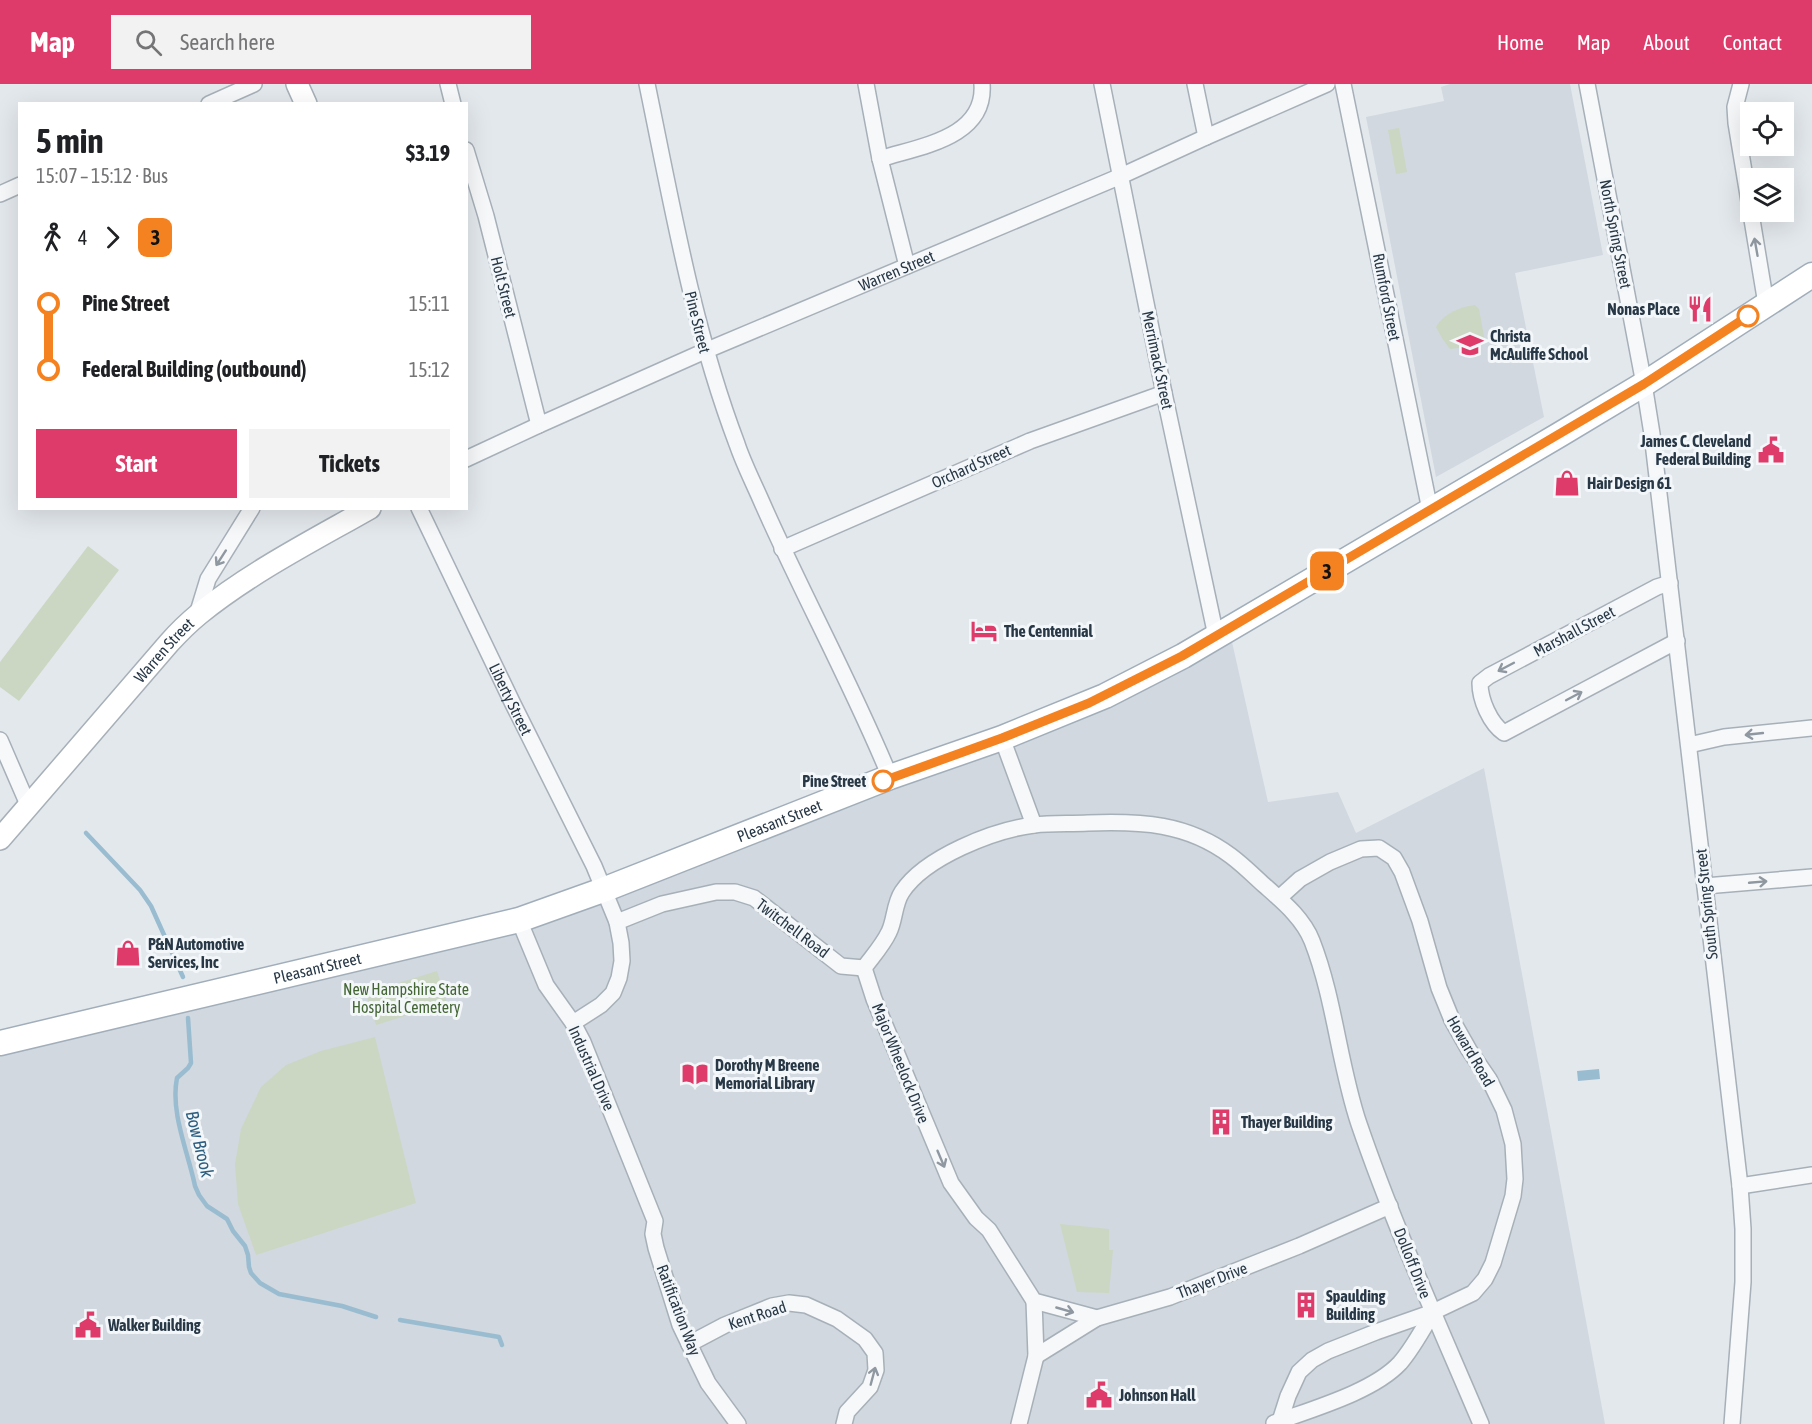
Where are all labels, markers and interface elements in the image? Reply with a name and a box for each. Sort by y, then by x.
search box [111,15,531,69]
text: Map [30,26,75,58]
icon: search [132,26,165,59]
text: Search here [180,29,275,55]
text: Home [1497,30,1544,54]
text: Map [1577,30,1611,54]
text: About [1644,30,1690,54]
text: Contact [1723,30,1782,54]
map controls [1740,102,1794,222]
button: locate [1740,102,1794,156]
text: 5 min [36,122,103,160]
text: $3.19 [406,140,450,166]
text: 15:07 – 15:12 · Bus [36,164,168,187]
button: layers [1740,168,1794,222]
street label: North Spring Street [1596,178,1635,291]
icon: walk [36,221,69,254]
icon: forward [96,221,129,254]
text: 3 [150,225,160,249]
text: 4 [78,226,87,249]
one-way arrow [1750,237,1761,257]
street label: Warren Street [856,246,937,294]
street label: Rumford Street [1370,252,1404,343]
street label: Holt Street [488,254,520,320]
street label: Pine Street [682,289,715,355]
text: Pine Street [82,290,170,316]
text: 15:11 [409,292,450,315]
restaurant icon: Nonas Place [1685,294,1715,324]
place label: Nonas Place [1607,300,1680,318]
unlabelled marker [1737,305,1759,327]
street label: Merrimack Street [1139,309,1177,411]
place label: Christa McAuliffe School [1490,327,1589,363]
school or university icon: Christa McAuliffe School [1455,330,1485,360]
text: Federal Building (outbound) [82,356,307,382]
text: 15:12 [409,358,450,381]
button: Start [36,429,237,498]
button: Tickets [249,429,450,498]
place label: James C. Cleveland Federal Building [1639,432,1751,468]
public building icon: James C. Cleveland Federal Building [1756,435,1786,465]
street label: Orchard Street [929,440,1014,491]
shop icon: Hair Design 61 [1552,468,1582,498]
place label: Hair Design 61 [1587,474,1672,492]
one-way arrow [214,549,226,566]
line badge: 3 [1308,552,1346,590]
text: 3 [1322,559,1332,583]
street label: Marshall Street [1530,602,1618,660]
street label: Warren Street [130,614,197,686]
hotel icon: The Centennial [969,616,999,646]
place label: The Centennial [1004,622,1093,640]
street label: Liberty Street [486,660,536,738]
one-way arrow [1498,662,1516,673]
one-way arrow [1565,690,1583,701]
one-way arrow [1744,729,1764,740]
marker: Pine Street [872,770,894,792]
place label: Pine Street [802,772,866,790]
street label: Pleasant Street [734,796,825,845]
street label: South Spring Street [1691,847,1722,960]
one-way arrow [1748,876,1768,887]
street label: Twitchell Road [753,895,833,961]
place label: P&N Automotive Services, Inc [148,935,244,971]
shop icon: P&N Automotive Services, Inc [113,938,143,968]
street label: Pleasant Street [272,949,363,987]
park label: New Hampshire State Hospital Cemetery [343,980,469,1017]
street label: Major Wheelock Drive [868,1000,933,1126]
street label: Howard Road [1444,1012,1498,1090]
street label: Industrial Drive [565,1023,619,1113]
place label: Dorothy M Breene Memorial Library [715,1056,820,1092]
library icon: Dorothy M Breene Memorial Library [680,1059,710,1089]
building icon: Thayer Building [1206,1107,1236,1137]
water label: Bow Brook [182,1108,219,1181]
place label: Thayer Building [1241,1113,1333,1131]
one-way arrow [936,1149,947,1167]
street label: Dolloff Drive [1391,1225,1435,1301]
street label: Thayer Drive [1174,1258,1250,1303]
street label: Ratification Way [652,1262,705,1359]
place label: Spaulding Building [1326,1287,1386,1323]
building icon: Spaulding Building [1291,1290,1321,1320]
street label: Kent Road [726,1297,788,1333]
one-way arrow [1055,1305,1074,1316]
public building icon: Walker Building [73,1310,103,1340]
place label: Walker Building [107,1316,201,1334]
one-way arrow [868,1367,879,1386]
public building icon: Johnson Hall [1084,1380,1114,1410]
place label: Johnson Hall [1118,1386,1196,1404]

